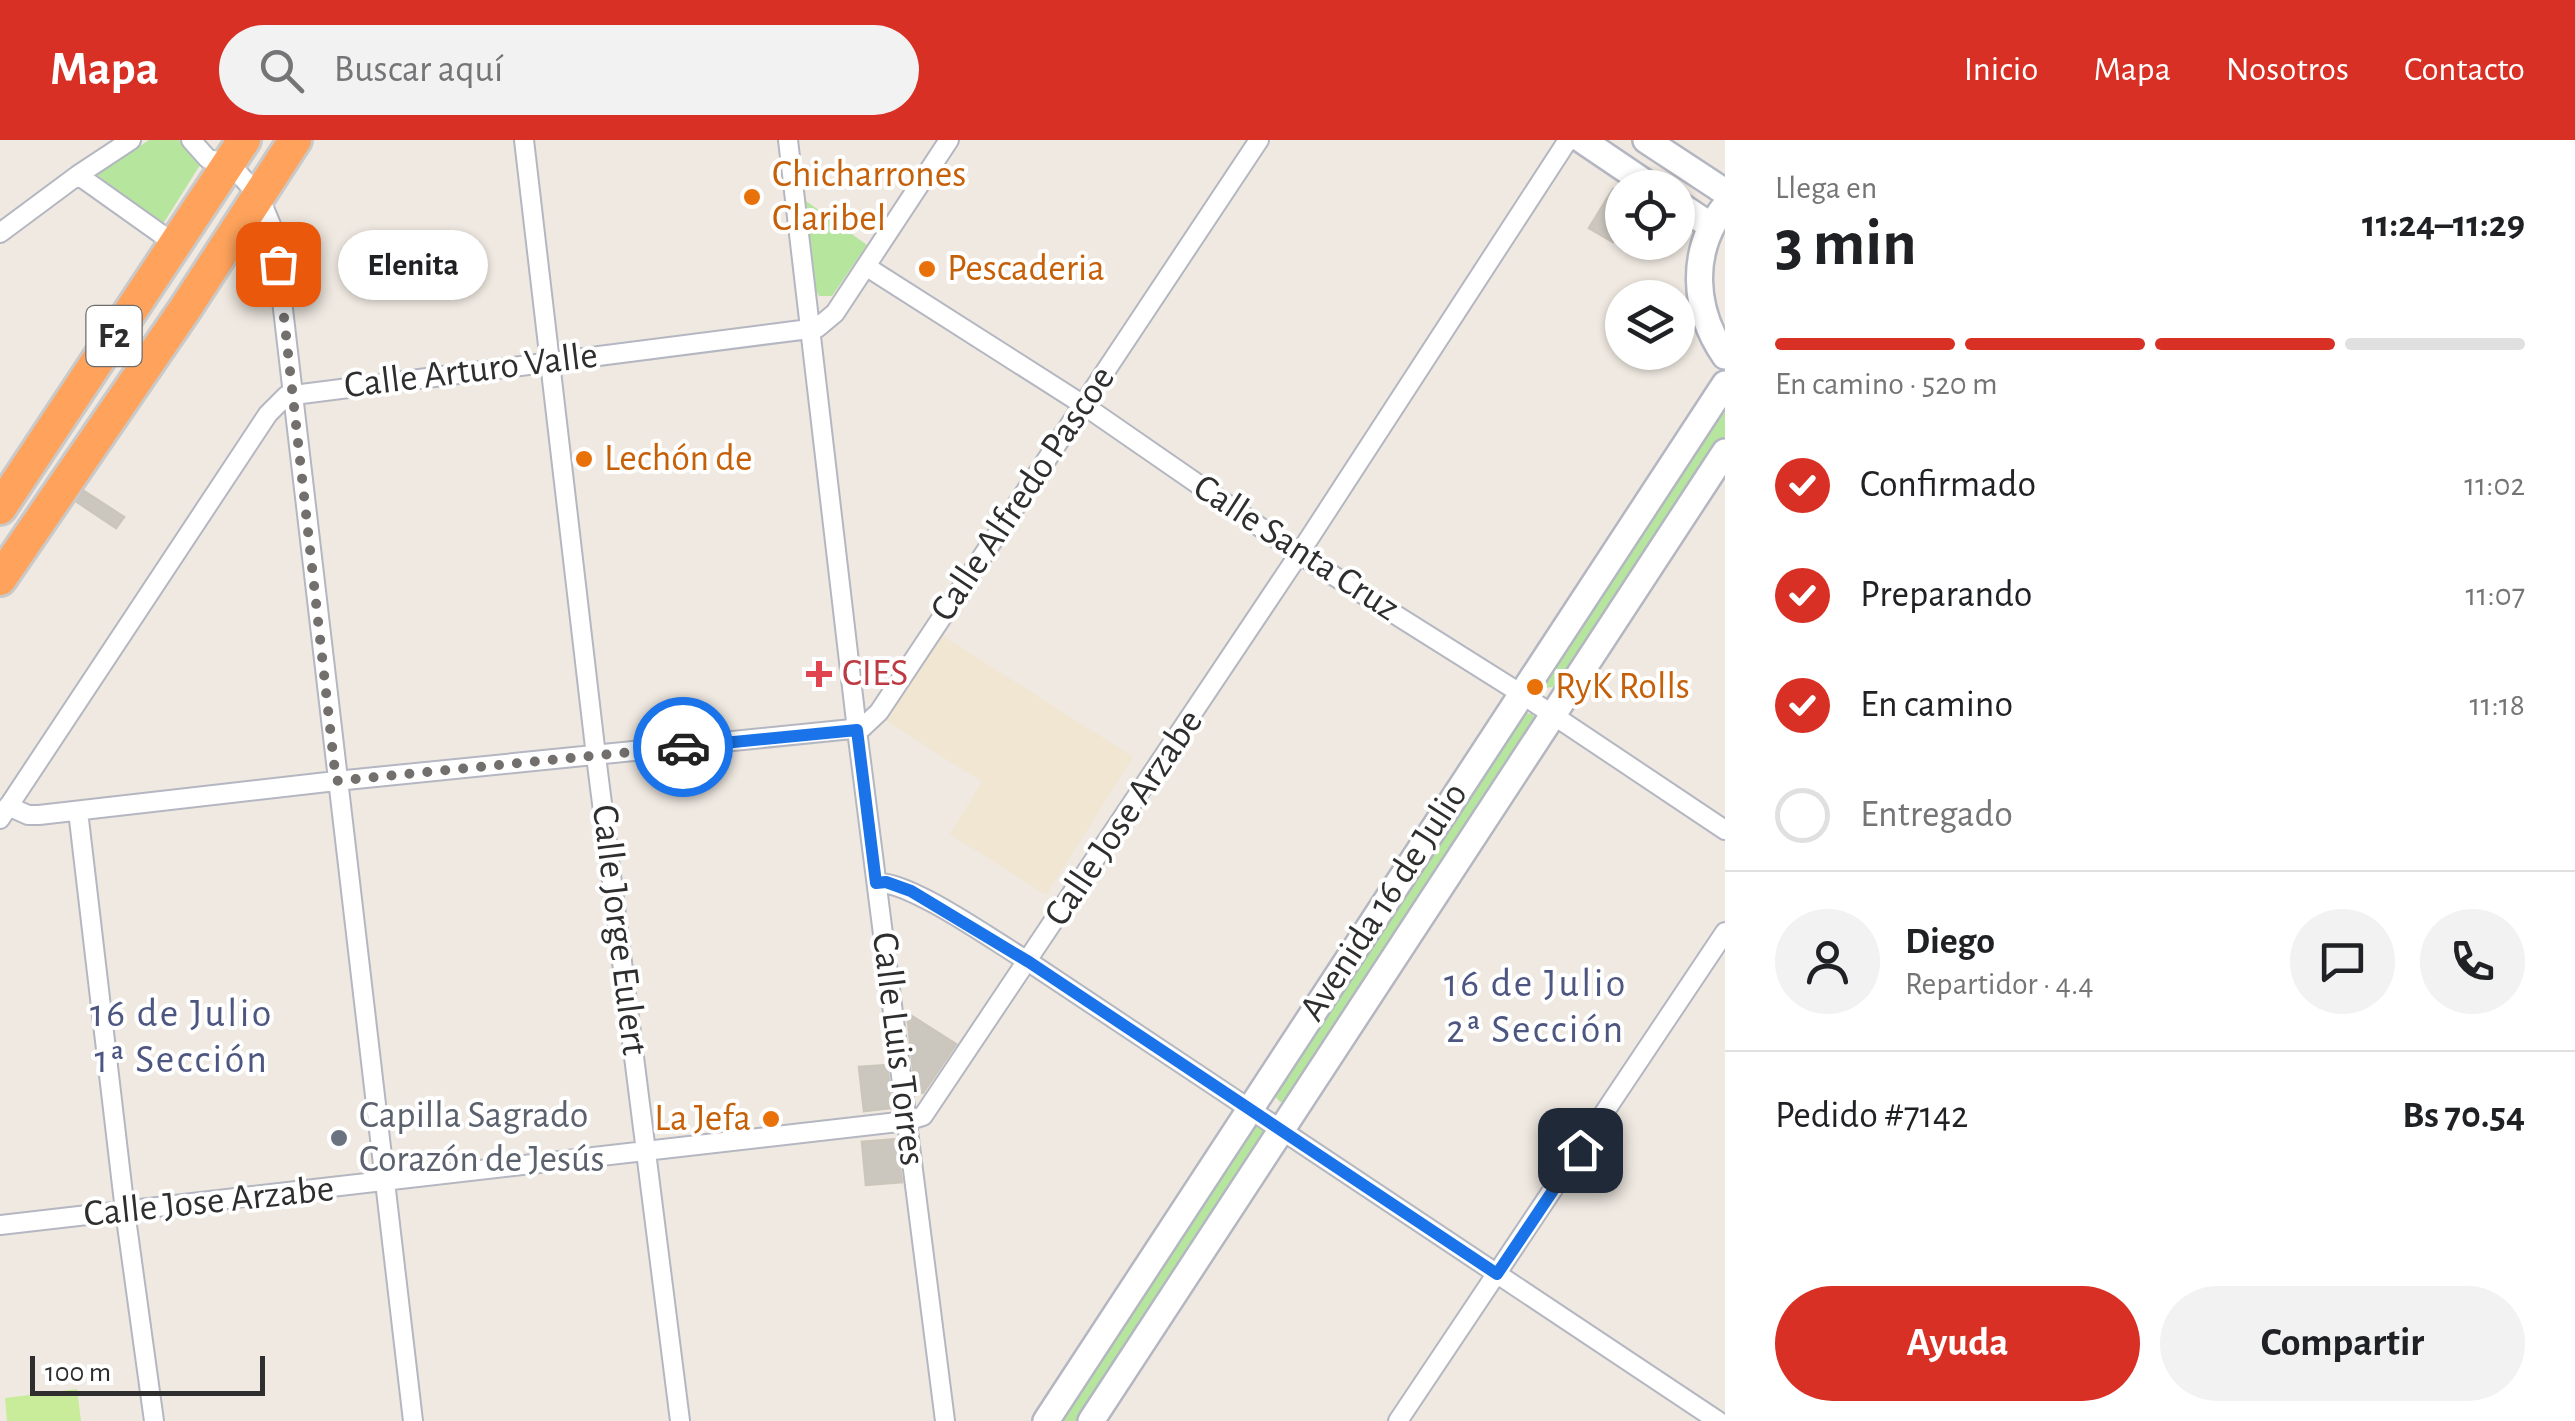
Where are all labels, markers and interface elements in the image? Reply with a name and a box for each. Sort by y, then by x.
search box [219,25,919,115]
icon: search [254,43,309,98]
text: Mapa [50,46,159,94]
text: Buscar aquí [334,51,503,89]
text: Inicio [1964,52,2038,87]
text: Mapa [2093,52,2171,87]
text: Nosotros [2226,52,2349,87]
text: Contacto [2404,52,2525,87]
place label: Chicharrones Claribel [772,156,966,238]
map controls [1605,170,1695,370]
button: locate [1605,170,1695,260]
text: Llega en [1775,172,1877,204]
marker: Chicharrones Claribel [741,186,763,208]
text: 11:24–11:29 [2362,206,2525,244]
text: 3 min [1775,212,1917,277]
pin [236,222,321,307]
callout: Elenita [338,229,488,299]
icon: bag [251,237,306,292]
text: Elenita [367,249,459,281]
place label: Pescaderia [947,250,1105,288]
marker: Pescaderia [916,258,938,280]
button: layers [1605,280,1695,370]
road number: F2 [86,306,142,366]
street label: Calle Arturo Valle [342,337,600,405]
street label: Calle Alfredo Pascoe [924,360,1122,628]
text: En camino · 520 m [1775,368,1998,400]
place label: Lechón de [604,440,753,478]
marker: Lechón de [573,448,595,470]
icon: check [1775,458,1830,513]
text: Confirmado [1860,466,2036,504]
street label: Calle Santa Cruz [1187,468,1405,628]
text: 11:02 [2464,469,2525,501]
icon: check [1775,568,1830,623]
text: Preparando [1860,576,2033,614]
text: 11:07 [2465,579,2525,611]
place label: CIES [842,655,908,693]
marker: CIES [806,661,832,687]
place label: RyK Rolls [1555,668,1690,706]
marker: RyK Rolls [1524,676,1546,698]
icon: check [1775,678,1830,733]
text: En camino [1860,686,2013,724]
text: 11:18 [2469,689,2525,721]
courier [633,697,733,797]
street label: Calle Jose Arzabe [1038,703,1210,933]
icon: car [656,720,711,775]
street label: Avenida 16 de Julio [1293,776,1475,1028]
text: Entregado [1860,796,2013,834]
street label: Calle Jorge Eulert [585,803,653,1057]
button: person [1775,909,1880,1014]
button: chat [2290,909,2395,1014]
button: phone [2420,909,2525,1014]
text: Diego [1905,923,1995,961]
street label: Calle Luis Torres [865,930,931,1168]
district label: 16 de Julio 2ª Sección [1444,964,1628,1050]
text: Repartidor · 4.4 [1905,968,2094,1000]
district label: 16 de Julio 1ª Sección [90,994,274,1080]
place label: Capilla Sagrado Corazón de Jesús [359,1097,605,1179]
text: Pedido #7142 [1775,1097,1968,1135]
text: Bs 70.54 [2402,1097,2525,1135]
place label: La Jefa [654,1100,751,1138]
marker: La Jefa [760,1108,782,1130]
pin [1538,1108,1623,1193]
icon: home [1553,1123,1608,1178]
marker: Capilla Sagrado Corazón de Jesús [328,1127,350,1149]
street label: Calle Jose Arzabe [82,1170,336,1234]
button: Ayuda [1775,1286,2140,1401]
button: Compartir [2160,1286,2525,1401]
scale bar [30,1351,265,1396]
text: 100 m [45,1359,111,1387]

